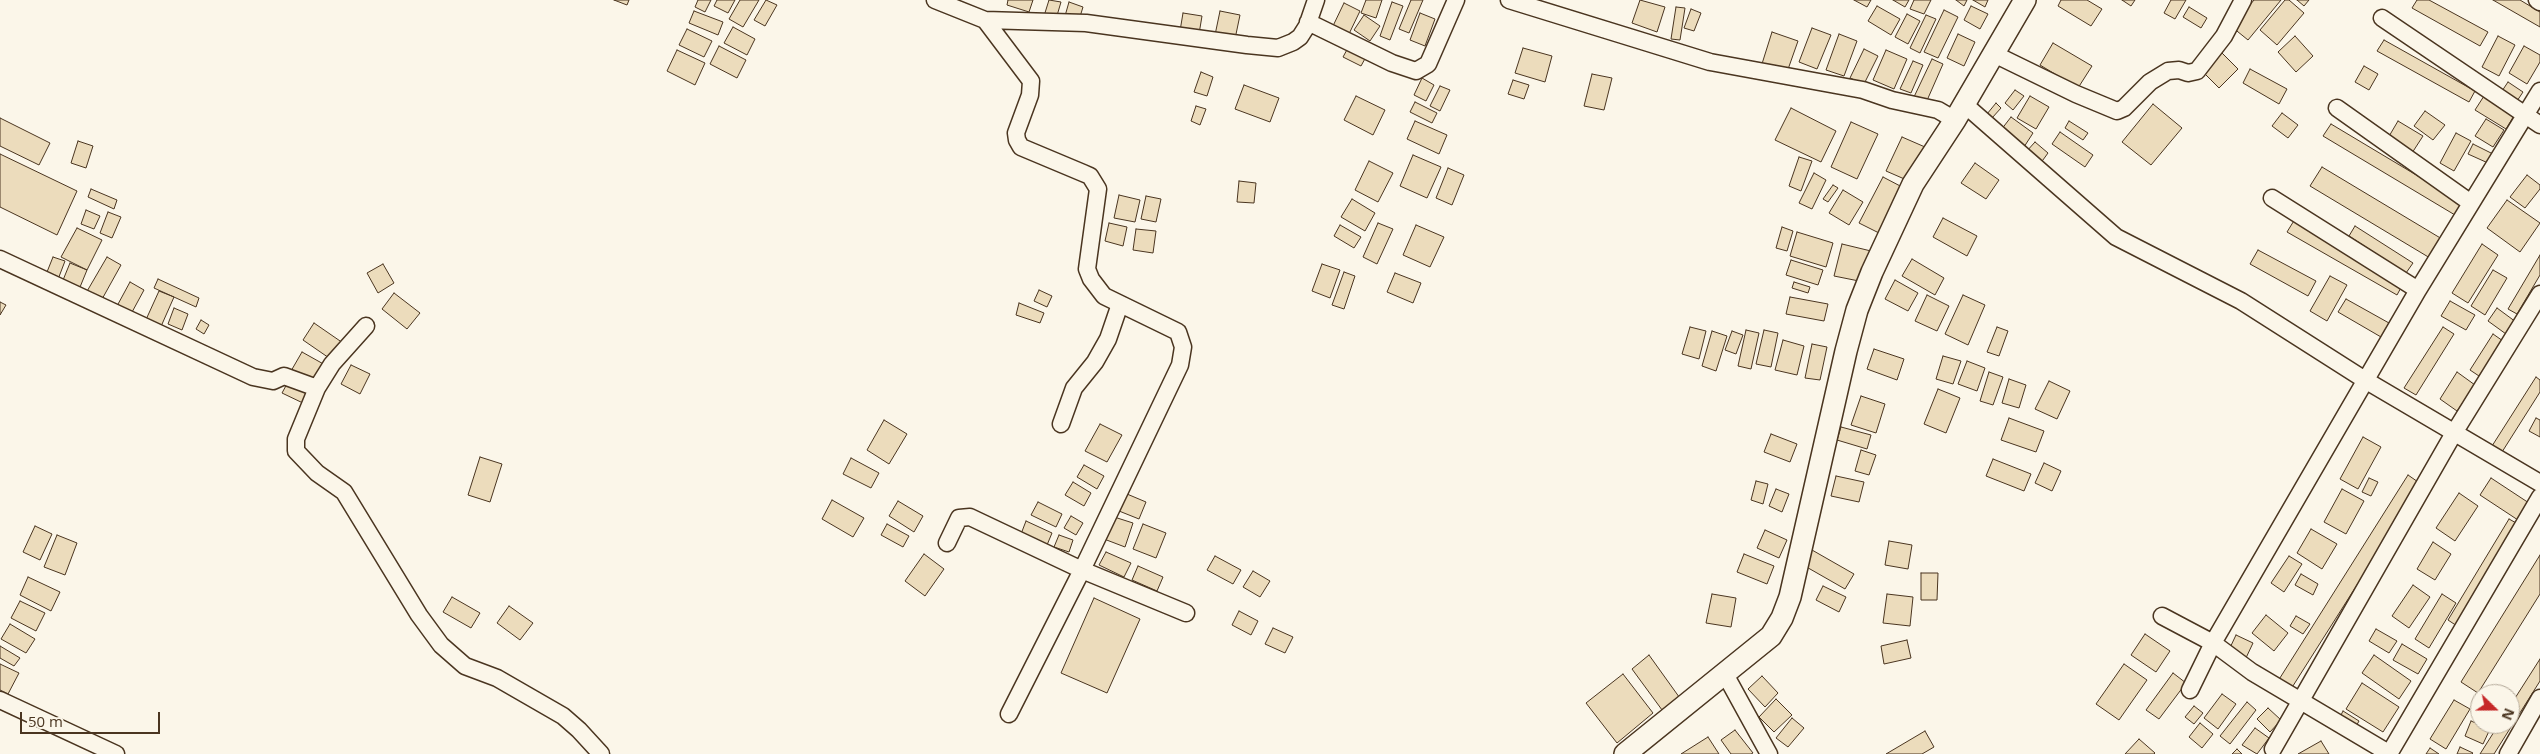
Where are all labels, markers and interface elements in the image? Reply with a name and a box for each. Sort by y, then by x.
north arrow [2470,684,2520,734]
scale bar [22,702,162,734]
text: N [2498,706,2519,723]
text: 50 m [28,711,63,731]

